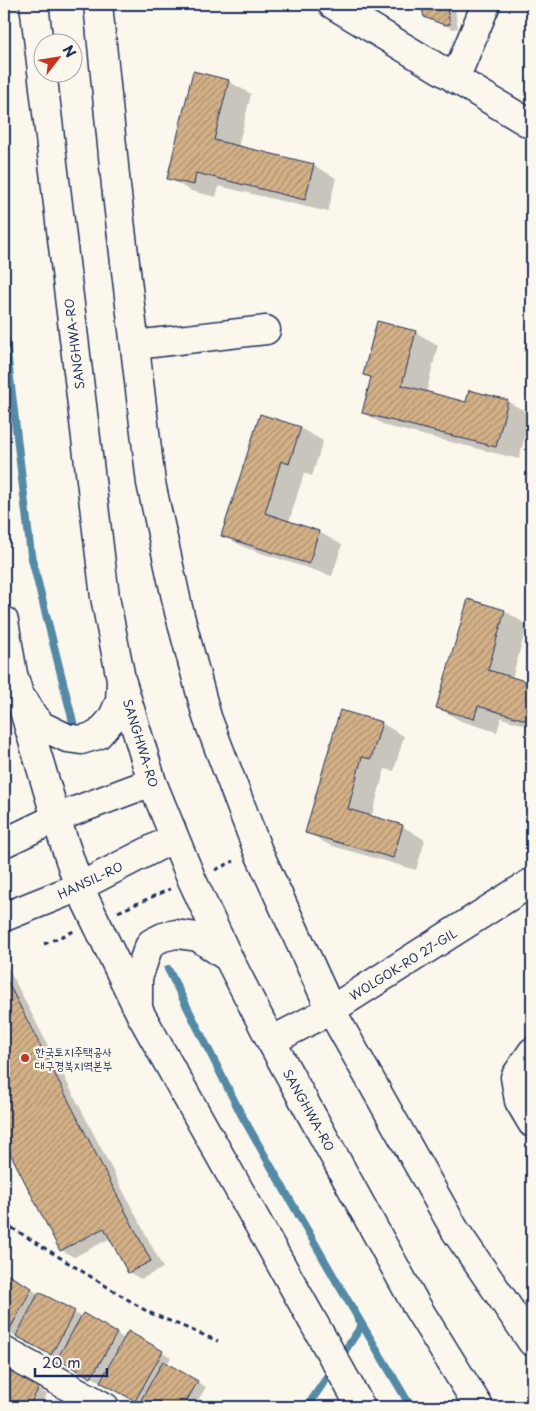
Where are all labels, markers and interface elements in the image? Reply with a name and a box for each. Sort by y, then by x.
north arrow [32,32,82,82]
text: N [58,41,81,61]
street label: SANGHWA-RO [59,297,89,391]
street label: SANGHWA-RO [119,697,163,790]
street label: HANSIL-RO [54,857,126,903]
street label: WOLGOK-RO 27-GIL [346,924,460,1004]
place label: 한국토지주택공사 대구경북지역본부 [35,1042,113,1074]
marker: 한국토지주택공사 대구경북지역본부 [19,1052,31,1064]
street label: SANGHWA-RO [279,1066,339,1154]
scale bar [35,1346,108,1378]
text: 20 m [42,1350,81,1373]

